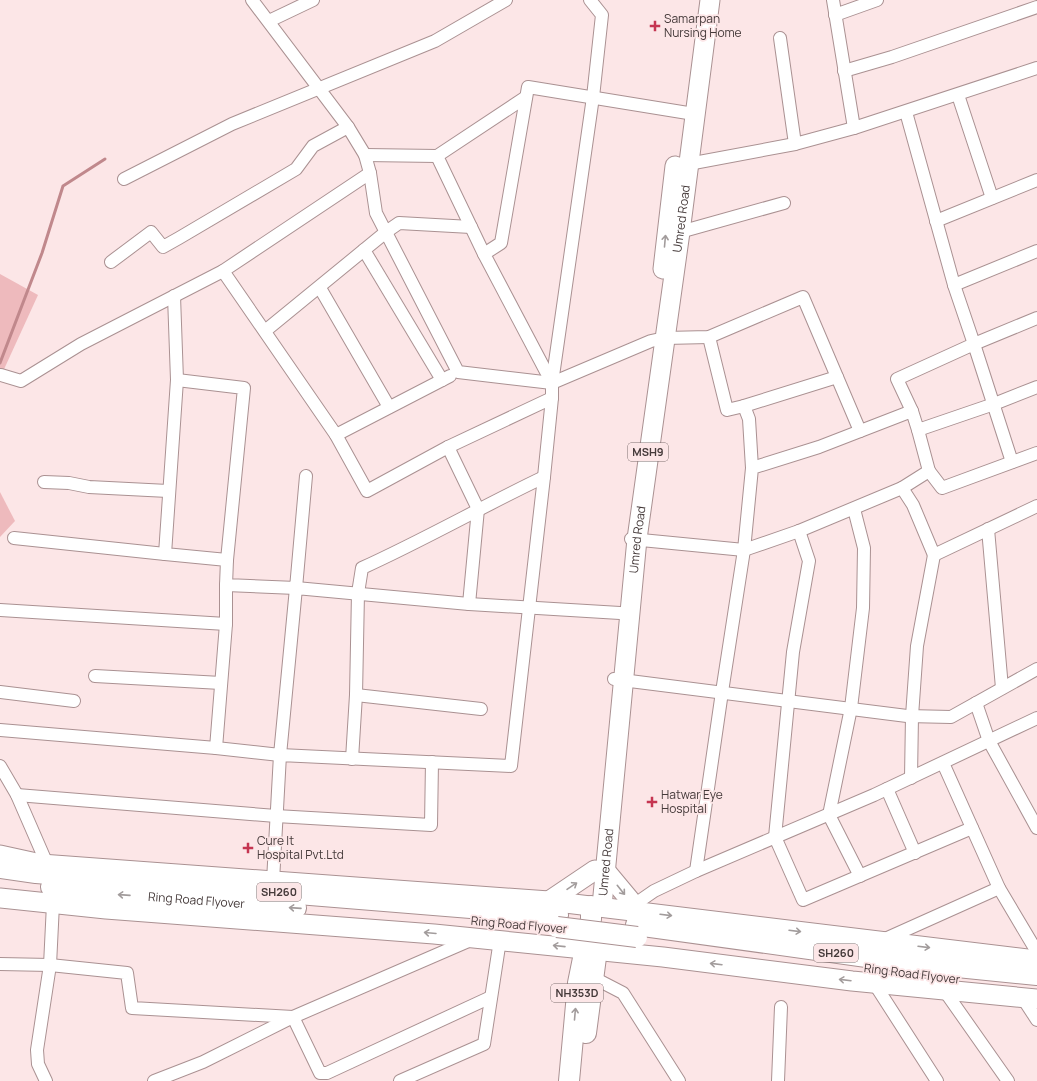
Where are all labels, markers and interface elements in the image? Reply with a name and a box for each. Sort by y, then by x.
place label: Samarpan Nursing Home [664,10,742,41]
marker: Samarpan Nursing Home [649,20,661,32]
street label: Umred Road [668,184,694,254]
one-way arrow [662,235,669,248]
road number: MSH9 [628,443,668,461]
street label: Umred Road [625,505,650,574]
place label: Hatwar Eye Hospital [661,786,723,817]
marker: Hatwar Eye Hospital [646,796,658,808]
street label: Umred Road [594,828,617,897]
place label: Cure It Hospital Pvt.Ltd [257,832,344,863]
marker: Cure It Hospital Pvt.Ltd [242,842,254,854]
one-way arrow [566,882,577,890]
road number: SH260 [257,883,301,901]
one-way arrow [617,884,626,895]
street label: Ring Road Flyover [147,888,246,912]
one-way arrow [118,891,131,898]
one-way arrow [289,904,302,911]
one-way arrow [659,911,672,919]
street label: Ring Road Flyover [470,912,569,937]
one-way arrow [788,927,801,935]
one-way arrow [424,930,437,937]
one-way arrow [553,943,566,950]
one-way arrow [917,943,930,950]
road number: SH260 [814,944,858,962]
street label: Ring Road Flyover [863,959,962,988]
one-way arrow [710,960,723,968]
one-way arrow [839,976,852,984]
road number: NH353D [551,984,603,1002]
one-way arrow [572,1008,579,1021]

